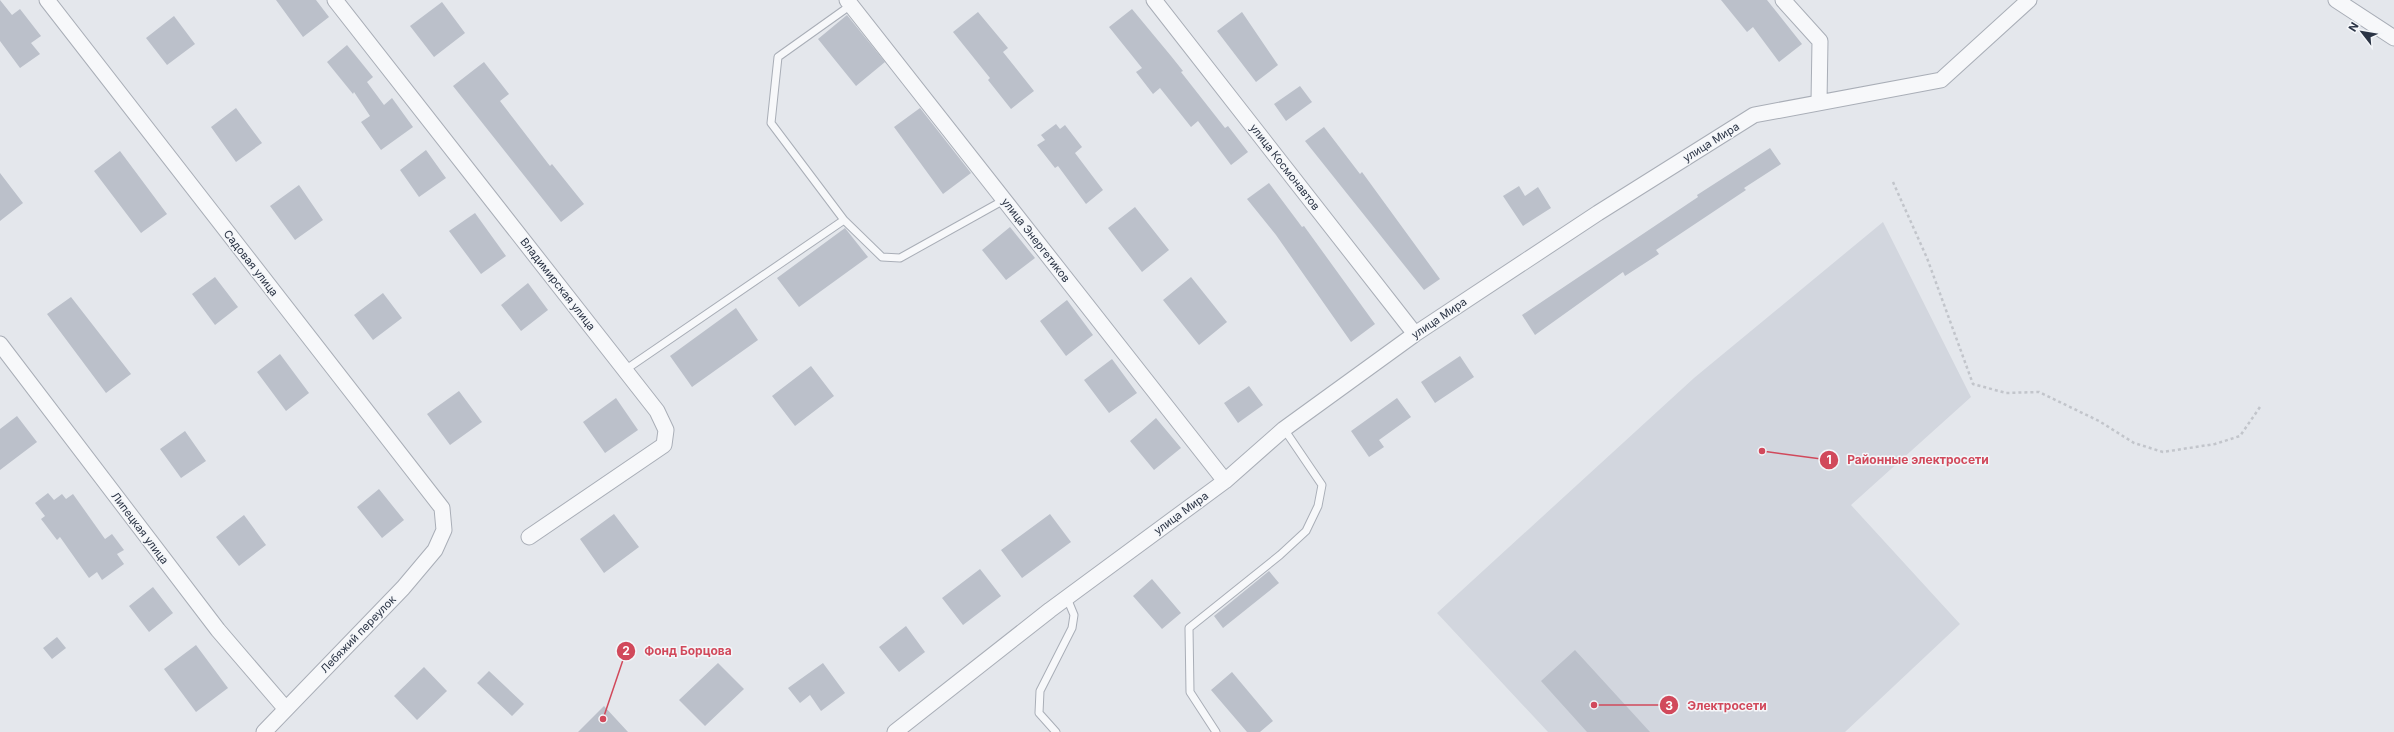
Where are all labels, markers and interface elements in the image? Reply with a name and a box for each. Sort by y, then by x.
north arrow [2342,12,2382,52]
text: N [2345,20,2362,34]
street label: улица Мира [1680,119,1742,165]
street label: улица Космонавтов [1247,121,1323,213]
street label: улица Энергетиков [999,195,1073,285]
street label: Садовая улица [221,227,281,299]
street label: Владимирская улица [517,235,599,333]
street label: улица Мира [1409,294,1469,342]
callout: Районные электросети [1819,448,1997,472]
text: 1 [1826,452,1832,467]
text: Районные электросети [1847,452,1989,467]
street label: Липецкая улица [108,489,172,567]
street label: улица Мира [1151,489,1211,537]
street label: Лебяжий переулок [317,592,399,676]
callout: Фонд Борцова [616,639,740,663]
text: 2 [622,643,630,658]
text: Фонд Борцова [644,643,732,658]
callout: Электросети [1659,693,1775,717]
text: 3 [1665,698,1673,713]
text: Электросети [1687,698,1767,713]

